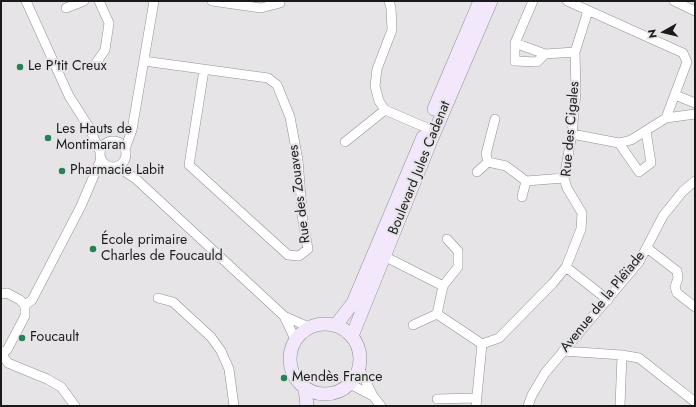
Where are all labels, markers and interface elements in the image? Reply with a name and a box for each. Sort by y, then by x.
north arrow [644,12,684,52]
text: N [644,28,661,39]
place label: Le P'tit Creux [28,59,107,75]
marker: Le P'tit Creux [15,62,25,72]
street label: Rue des Cigales [558,81,584,177]
street label: Boulevard Jules Cadenat [385,99,455,237]
place label: Les Hauts de Montimaran [56,122,132,154]
marker: Les Hauts de Montimaran [43,133,53,143]
street label: Rue des Zouaves [286,144,314,244]
place label: Pharmacie Labit [70,163,164,179]
marker: Pharmacie Labit [57,166,67,176]
place label: École primaire Charles de Foucauld [101,233,223,266]
marker: École primaire Charles de Foucauld [88,244,98,254]
street label: Avenue de la Pléïade [557,248,649,356]
place label: Foucault [30,330,79,346]
marker: Foucault [17,333,27,343]
place label: Mendès France [292,370,382,386]
marker: Mendès France [279,373,289,383]

